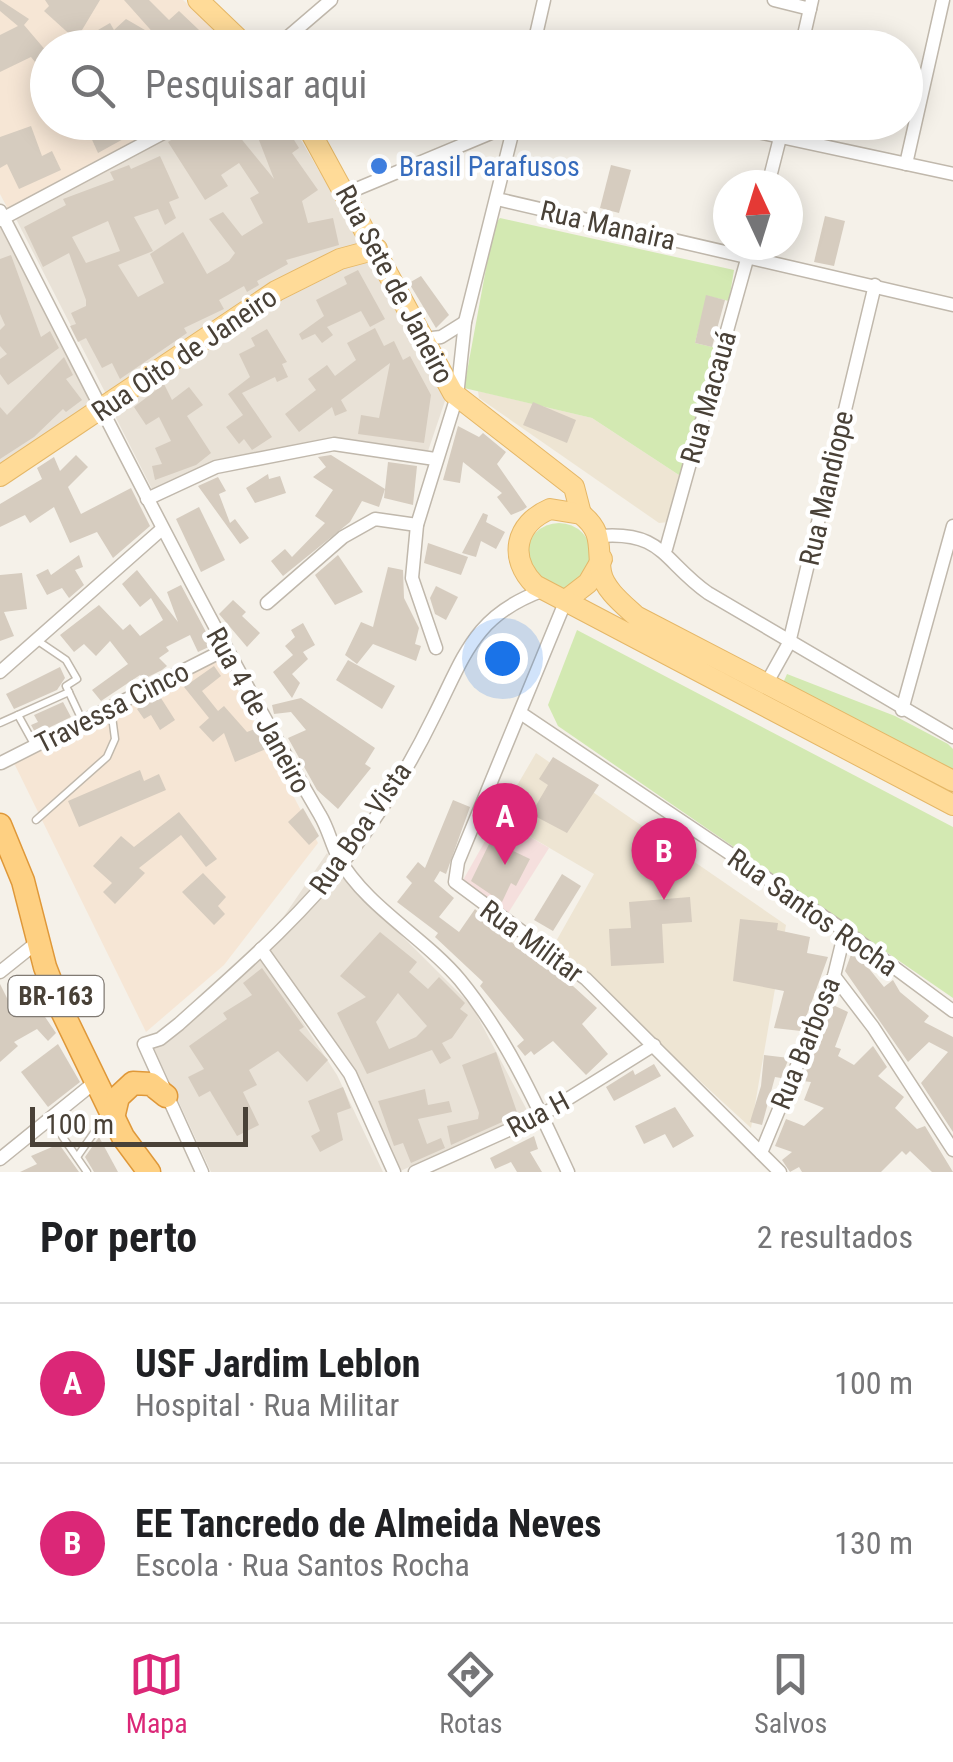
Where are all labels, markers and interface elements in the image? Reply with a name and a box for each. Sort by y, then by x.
search box [30,30,923,140]
icon: search [65,58,120,113]
text: Pesquisar aqui [145,63,367,107]
place label: Brasil Parafusos [399,150,580,183]
marker: Brasil Parafusos [368,155,390,177]
north arrow [713,170,803,260]
street label: Rua Sete de Janeiro [328,180,461,389]
street label: Rua Manaira [537,194,679,257]
street label: Rua Oito de Janeiro [86,280,283,428]
street label: Rua Macauá [674,327,743,467]
street label: Rua Mandiope [793,408,860,569]
street label: Rua 4 de Janeiro [199,622,318,799]
your location [477,633,528,684]
street label: Travessa Cinco [30,655,195,760]
street label: Rua Boa Vista [303,756,418,901]
pin: A [472,782,538,865]
pin: B [632,818,696,900]
street label: Rua Santos Rocha [721,842,904,983]
street label: Rua Militar [474,893,589,990]
street label: Rua Barbosa [764,972,847,1114]
road number: BR-163 [8,976,104,1016]
street label: Rua H [502,1084,575,1144]
scale bar [30,1102,248,1146]
text: 100 m [45,1108,114,1141]
text: Por perto [40,1213,197,1262]
text: 2 resultados [757,1218,913,1256]
text: USF Jardim Leblon [135,1342,421,1386]
text: A [63,1364,82,1402]
text: 100 m [834,1364,913,1402]
text: Hospital · Rua Militar [135,1386,399,1424]
text: EE Tancredo de Almeida Neves [135,1502,601,1546]
text: B [64,1524,81,1562]
text: 130 m [834,1524,913,1562]
text: Escola · Rua Santos Rocha [135,1546,470,1584]
tab: Mapa [126,1647,188,1740]
tab: Rotas [439,1647,503,1740]
tab: Salvos [754,1647,827,1740]

